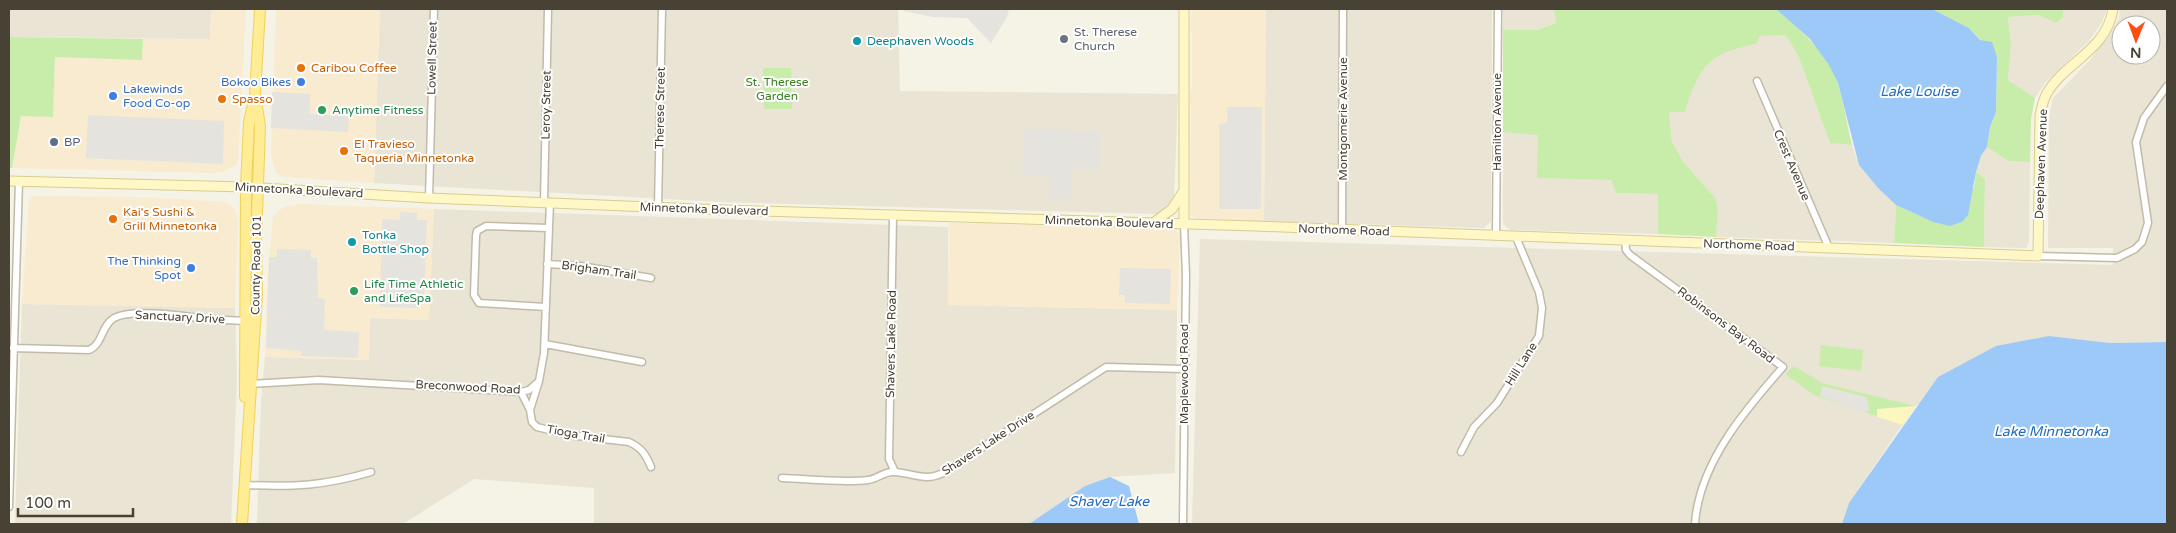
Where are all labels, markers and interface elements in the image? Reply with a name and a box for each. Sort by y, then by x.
north arrow [2111,15,2161,65]
street label: Lowell Street [424,21,440,95]
place label: St. Therese Church [1074,25,1137,53]
marker: St. Therese Church [1058,33,1070,45]
place label: Deephaven Woods [867,34,974,48]
marker: Deephaven Woods [851,35,863,47]
text: N [2130,44,2142,61]
street label: Montgomerie Avenue [1336,57,1350,181]
place label: Caribou Coffee [311,61,397,75]
marker: Caribou Coffee [295,62,307,74]
street label: Therese Street [652,66,668,149]
street label: Leroy Street [538,70,554,140]
street label: Hamilton Avenue [1490,73,1504,171]
place label: Bokoo Bikes [221,75,291,89]
park label: St. Therese Garden [745,75,809,103]
marker: Bokoo Bikes [295,76,307,88]
place label: Lakewinds Food Co-op [123,82,190,110]
water label: Lake Louise [1880,83,1959,100]
marker: Lakewinds Food Co-op [107,90,119,102]
place label: Spasso [232,92,272,106]
marker: Spasso [216,93,228,105]
place label: Anytime Fitness [332,103,424,117]
marker: Anytime Fitness [316,104,328,116]
street label: Deephaven Avenue [2032,108,2050,219]
street label: Crest Avenue [1771,127,1813,203]
place label: BP [64,135,80,149]
marker: BP [48,136,60,148]
place label: El Travieso Taqueria Minnetonka [354,137,474,165]
marker: El Travieso Taqueria Minnetonka [338,145,350,157]
street label: Minnetonka Boulevard [234,180,364,200]
street label: Minnetonka Boulevard [639,200,769,218]
place label: Kai's Sushi & Grill Minnetonka [123,205,217,233]
marker: Kai's Sushi & Grill Minnetonka [107,213,119,225]
street label: Minnetonka Boulevard [1044,213,1174,231]
street label: County Road 101 [248,215,264,315]
street label: Northome Road [1298,221,1390,239]
place label: Tonka Bottle Shop [362,228,429,256]
marker: Tonka Bottle Shop [346,236,358,248]
street label: Northome Road [1703,236,1795,254]
place label: The Thinking Spot [107,254,181,282]
street label: Brigham Trail [561,258,637,282]
marker: The Thinking Spot [185,262,197,274]
place label: Life Time Athletic and LifeSpa [364,277,463,305]
street label: Robinsons Bay Road [1675,284,1777,366]
marker: Life Time Athletic and LifeSpa [348,285,360,297]
street label: Shavers Lake Road [883,290,899,398]
street label: Sanctuary Drive [135,308,226,326]
street label: Maplewood Road [1177,324,1191,424]
street label: Hill Lane [1502,339,1540,388]
street label: Breconwood Road [415,377,521,397]
street label: Shavers Lake Drive [939,408,1037,478]
street label: Tioga Trail [546,422,606,446]
water label: Lake Minnetonka [1994,423,2109,440]
scale bar [18,486,132,518]
water label: Shaver Lake [1069,493,1150,510]
text: 100 m [25,494,71,512]

